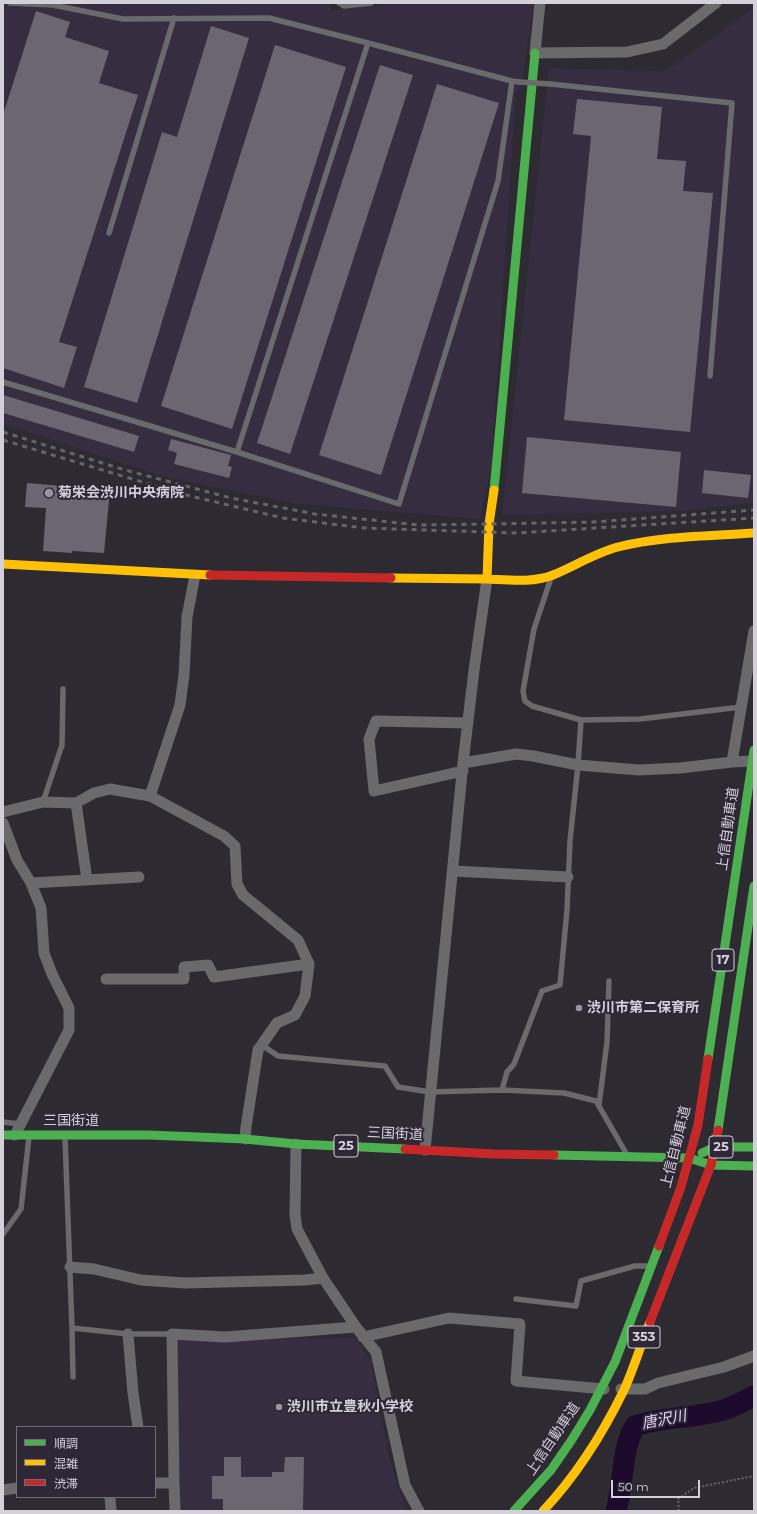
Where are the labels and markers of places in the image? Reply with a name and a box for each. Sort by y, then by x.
place label: 菊栄会渋川中央病院 [58,485,184,501]
marker: 菊栄会渋川中央病院 [43,487,55,499]
place label: 渋川市第二保育所 [587,1000,699,1016]
marker: 渋川市第二保育所 [574,1003,584,1013]
place label: 渋川市立豊秋小学校 [287,1399,413,1415]
marker: 渋川市立豊秋小学校 [274,1402,284,1412]

